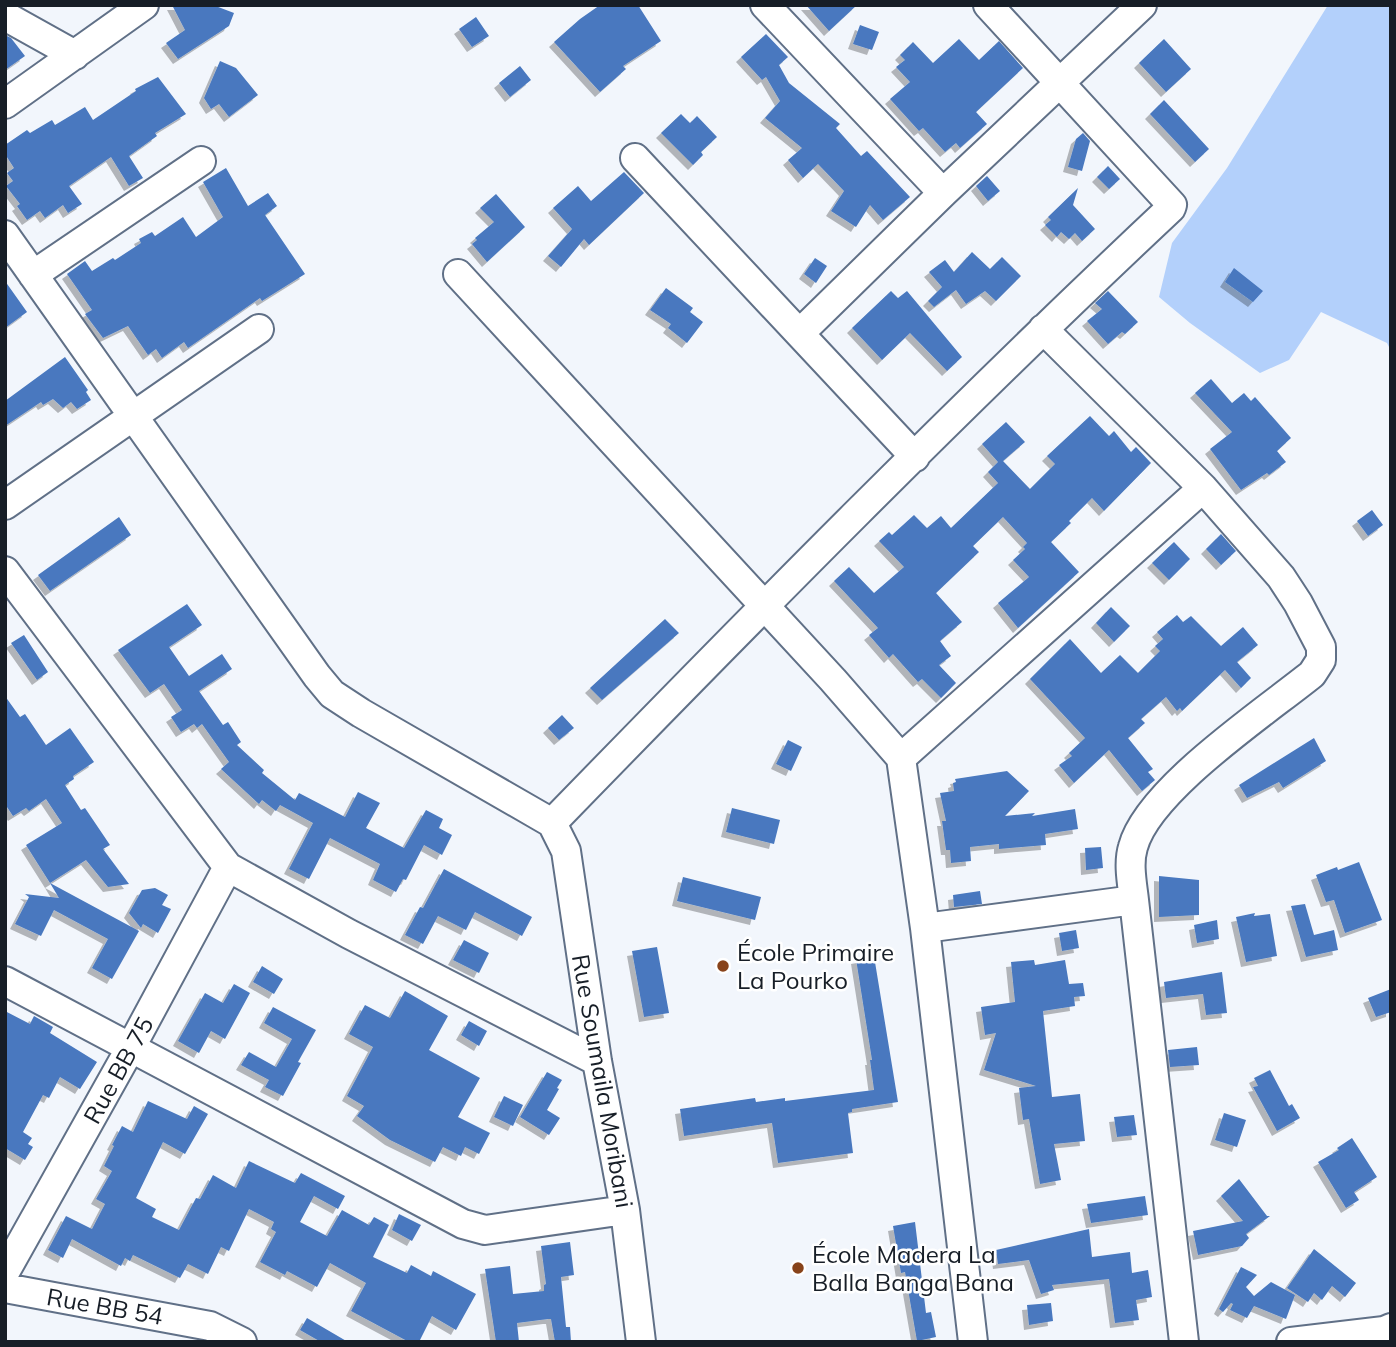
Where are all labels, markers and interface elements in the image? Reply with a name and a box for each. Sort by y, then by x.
place label: École Primaire La Pourko [737,937,894,995]
street label: Rue Soumaila Moribani [566,952,640,1210]
marker: École Primaire La Pourko [715,958,731,974]
street label: Rue BB 75 [76,1011,160,1129]
place label: École Madera La Balla Banga Bana [812,1239,1014,1297]
marker: École Madera La Balla Banga Bana [790,1260,806,1276]
street label: Rue BB 54 [45,1281,165,1331]

